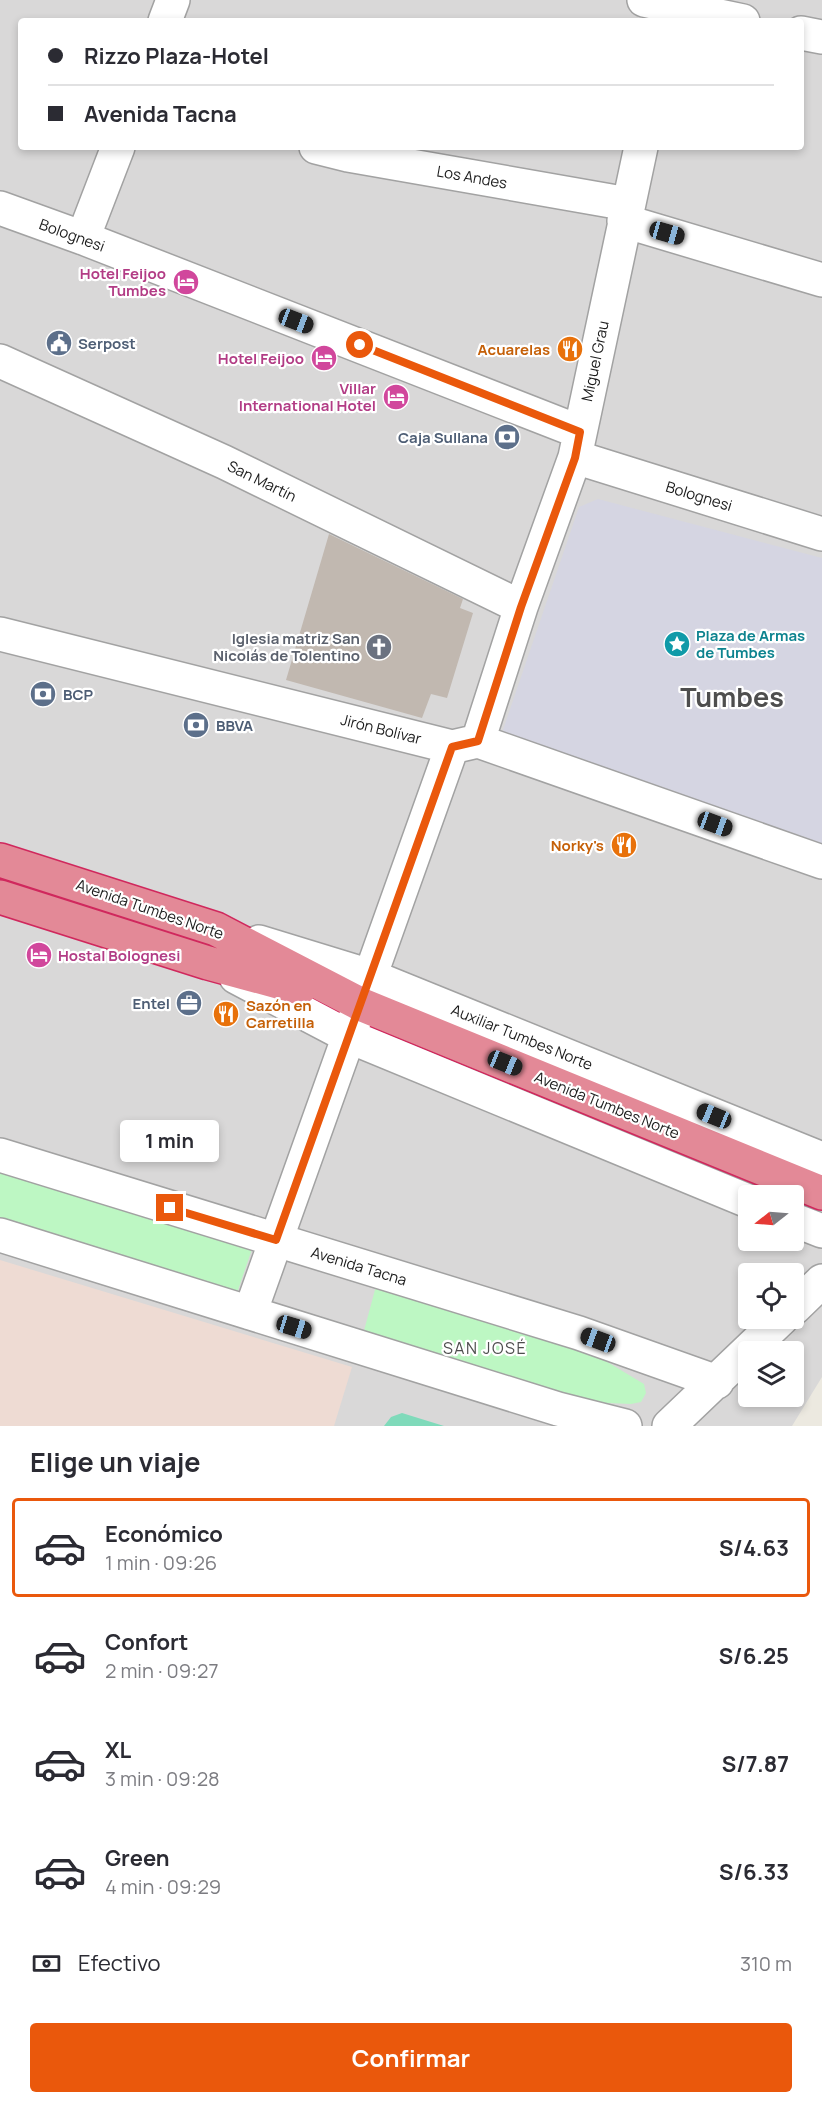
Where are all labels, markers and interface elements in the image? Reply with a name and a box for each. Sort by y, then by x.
text: Rizzo Plaza-Hotel [84,41,269,71]
text: Avenida Tacna [84,99,237,129]
street label: Los Andes [435,160,509,194]
street label: Bolognesi [36,213,108,257]
car [647,219,687,247]
place label: Hotel Feijoo Tumbes [80,263,166,301]
hotel icon: Hotel Feijoo Tumbes [171,267,201,297]
car [276,306,316,336]
street label: Miguel Grau [576,319,614,403]
public building icon: Serpost [44,328,74,358]
route start [346,331,373,358]
place label: Serpost [78,333,136,354]
restaurant icon: Acuarelas [555,334,585,364]
place label: Acuarelas [477,339,550,360]
hotel icon: Hotel Feijoo [309,343,339,373]
place label: Hotel Feijoo [218,348,304,369]
place label: Villar International Hotel [239,378,376,416]
hotel icon: Villar International Hotel [381,382,411,412]
bank icon: Caja Sullana [492,422,522,452]
place label: Caja Sullana [398,427,488,448]
street label: San Martín [224,455,300,507]
street label: Bolognesi [663,476,735,516]
place label: Plaza de Armas de Tumbes [696,625,805,663]
place label: Iglesia matriz San Nicolás de Tolentino [213,628,360,666]
place icon: Plaza de Armas de Tumbes [662,629,692,659]
church icon: Iglesia matriz San Nicolás de Tolentino [364,632,394,662]
district label: Tumbes [680,678,784,715]
bank icon: BCP [28,679,58,709]
place label: BCP [63,684,94,705]
street label: Jirón Bolívar [338,709,424,749]
bank icon: BBVA [181,710,211,740]
place label: BBVA [216,715,253,736]
car [695,809,735,839]
restaurant icon: Norky's [609,830,639,860]
place label: Norky's [551,835,604,856]
street label: Avenida Tumbes Norte [73,874,227,944]
hotel icon: Hostal Bolognesi [24,940,54,970]
place label: Hostal Bolognesi [58,945,180,966]
office icon: Entel [174,988,204,1018]
place label: Entel [133,993,170,1014]
place label: Sazón en Carretilla [246,995,314,1033]
restaurant icon: Sazón en Carretilla [211,999,241,1029]
street label: Auxiliar Tumbes Norte [448,999,596,1075]
car [485,1048,525,1078]
street label: Avenida Tumbes Norte [531,1066,683,1144]
car [694,1101,734,1131]
callout: 1 min [120,1121,219,1163]
text: 1 min [145,1127,194,1154]
north arrow [738,1185,804,1251]
map controls [738,1185,804,1407]
route end [156,1194,183,1221]
street label: Avenida Tacna [309,1241,409,1291]
button: locate [738,1263,804,1329]
car [274,1313,314,1341]
car [578,1325,618,1355]
district label: SAN JOSÉ [443,1337,527,1359]
button: layers [738,1341,804,1407]
text: Elige un viaje [30,1443,201,1480]
text: Económico [105,1519,223,1549]
icon: car [33,1521,87,1575]
text: S/4.63 [719,1533,789,1563]
text: 1 min · 09:26 [105,1549,217,1576]
text: Confort [105,1627,188,1657]
icon: car [33,1629,87,1683]
text: S/6.25 [719,1641,789,1671]
text: 2 min · 09:27 [105,1657,218,1684]
text: XL [105,1735,131,1765]
icon: car [33,1737,87,1791]
text: S/7.87 [722,1749,789,1779]
text: 3 min · 09:28 [105,1765,220,1792]
text: Green [105,1843,170,1873]
icon: car [33,1845,87,1899]
text: S/6.33 [719,1857,789,1887]
text: 4 min · 09:29 [105,1873,221,1900]
icon: cash [30,1947,63,1980]
text: Efectivo [78,1948,161,1978]
text: 310 m [740,1950,792,1977]
button: Confirmar [30,2023,792,2092]

